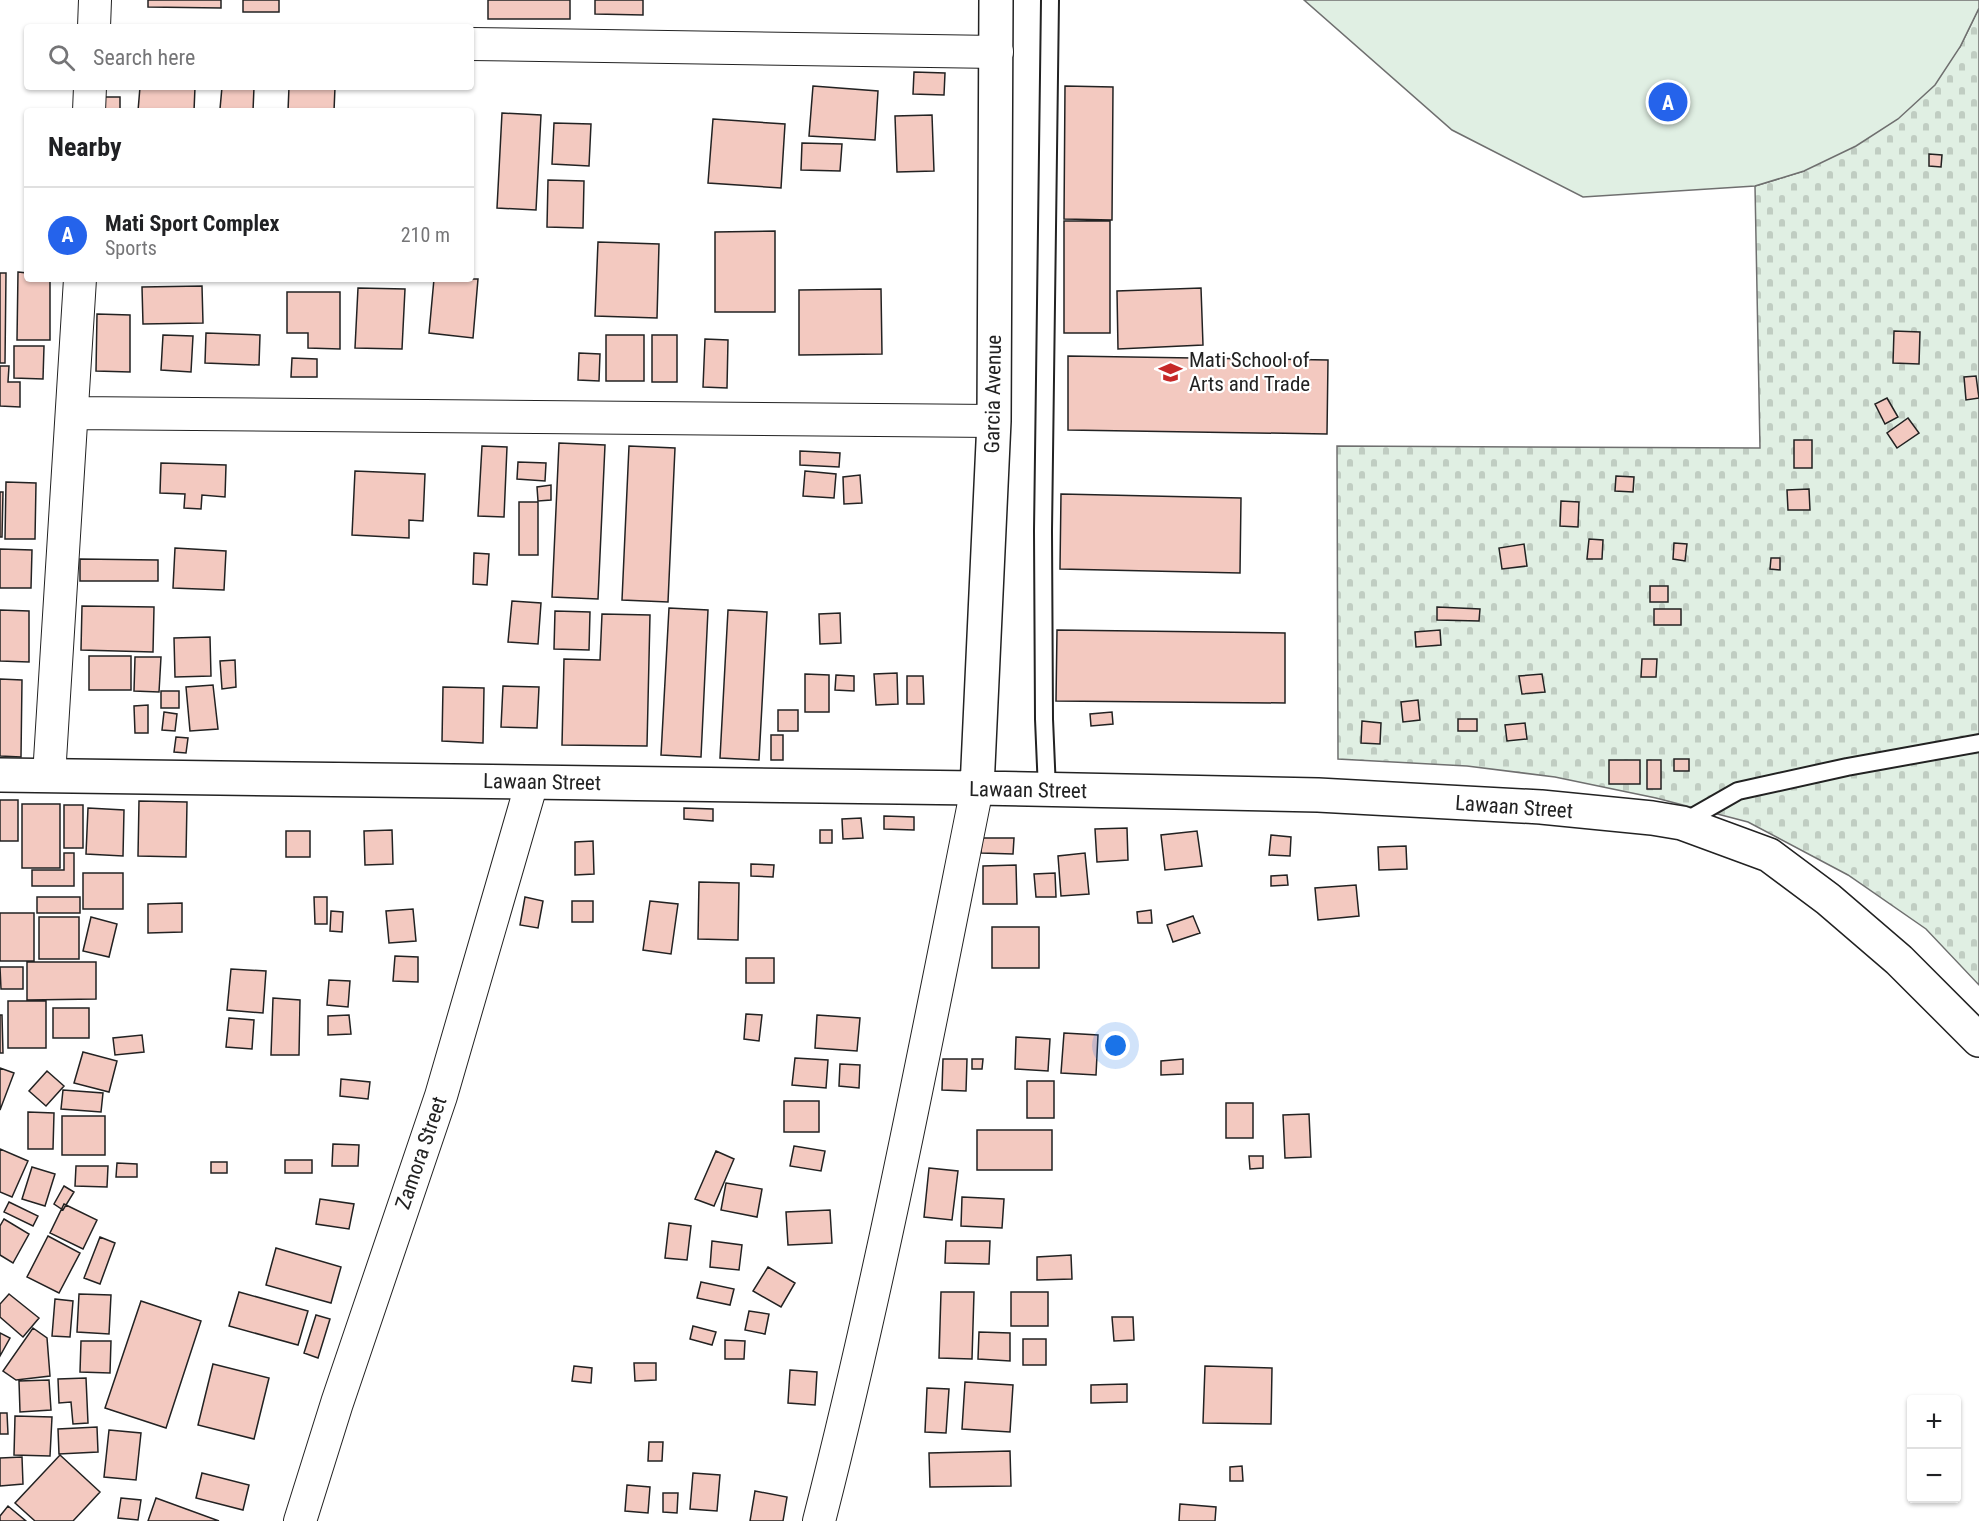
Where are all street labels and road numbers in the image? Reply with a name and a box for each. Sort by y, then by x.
street label: Garcia Avenue [980,334,1006,453]
street label: Lawaan Street [483,769,601,795]
street label: Lawaan Street [969,777,1087,803]
street label: Lawaan Street [1454,791,1574,823]
street label: Zamora Street [391,1094,451,1212]

